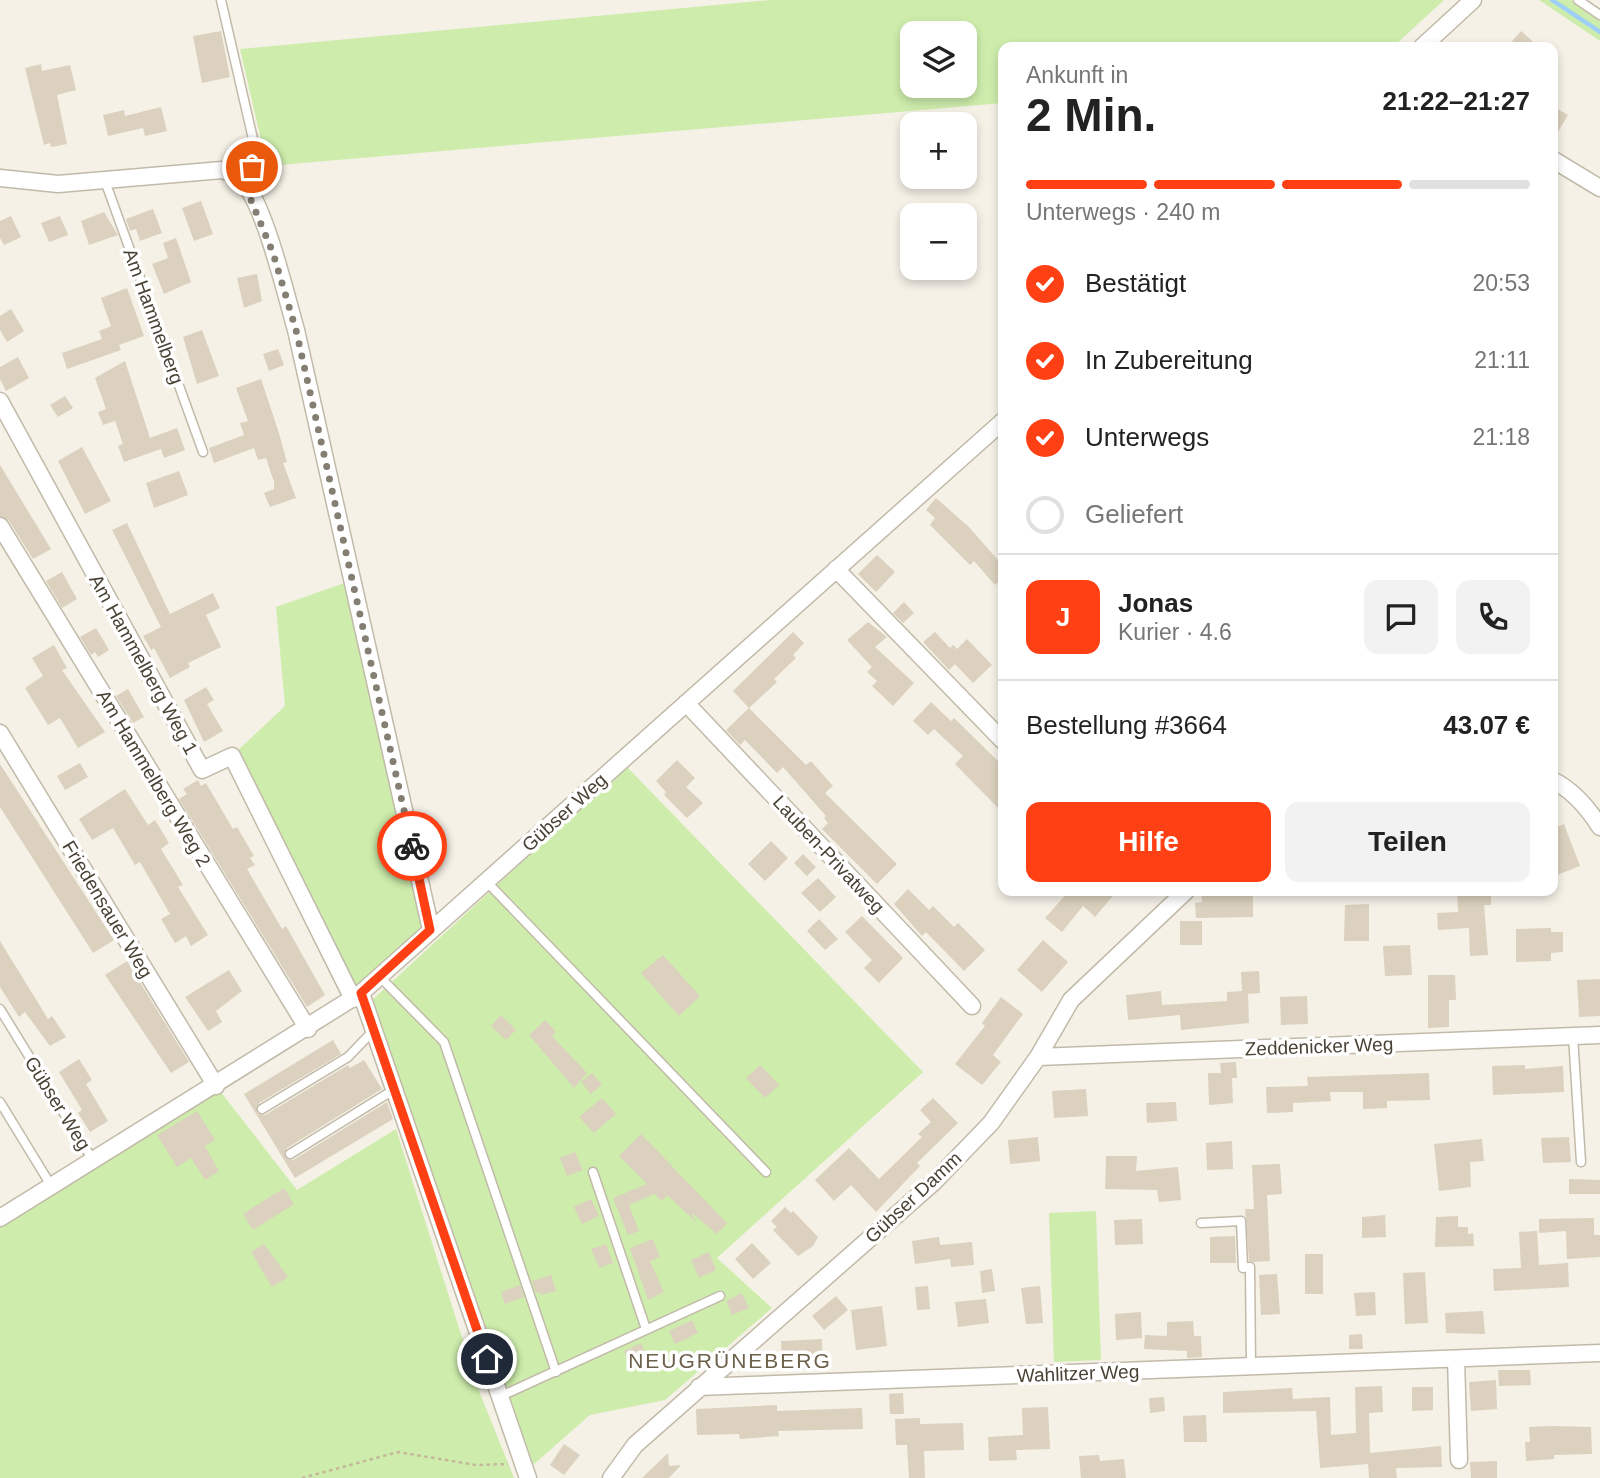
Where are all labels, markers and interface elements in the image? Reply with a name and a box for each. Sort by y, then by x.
map controls [900,21,977,280]
button: layers [900,21,977,98]
text: Ankunft in [1026,62,1128,88]
text: 21:22–21:27 [1383,86,1530,116]
text: 2 Min. [1026,89,1156,141]
button: + [900,112,977,189]
pin [222,137,282,197]
icon: bag [233,148,271,186]
text: Unterwegs · 240 m [1026,199,1220,225]
button: − [900,203,977,280]
street label: Am Hammelberg [119,246,188,387]
icon: check [1026,265,1064,303]
text: Bestätigt [1085,268,1186,298]
text: 20:53 [1472,270,1530,296]
icon: check [1026,342,1064,380]
text: In Zubereitung [1085,345,1253,375]
text: 21:11 [1474,347,1530,373]
icon: check [1026,419,1064,457]
text: Unterwegs [1085,422,1209,452]
text: 21:18 [1472,424,1530,450]
text: Geliefert [1085,499,1183,529]
street label: Am Hammelberg Weg 1 [85,571,202,758]
button: chat [1364,580,1438,654]
button: phone [1456,580,1530,654]
text: Jonas [1118,588,1193,618]
text: J [1056,602,1070,632]
text: Kurier · 4.6 [1118,619,1232,645]
street label: Am Hammelberg Weg 2 [92,686,215,870]
text: Bestellung #3664 [1026,710,1227,740]
text: 43.07 € [1443,710,1530,740]
street label: Gübser Weg [518,769,611,856]
street label: Lauben-Privatweg [769,791,889,918]
button: Hilfe [1026,802,1271,882]
button: Teilen [1285,802,1530,882]
courier [377,811,447,881]
icon: bike [393,827,431,865]
street label: Friedensauer Weg [58,837,157,982]
street label: Zeddenicker Weg [1244,1033,1394,1060]
street label: Gübser Weg [21,1053,95,1154]
street label: Gübser Damm [861,1148,966,1247]
pin [457,1329,517,1389]
icon: home [468,1340,506,1378]
district label: NEUGRÜNEBERG [628,1349,832,1372]
street label: Wahlitzer Weg [1016,1361,1140,1386]

